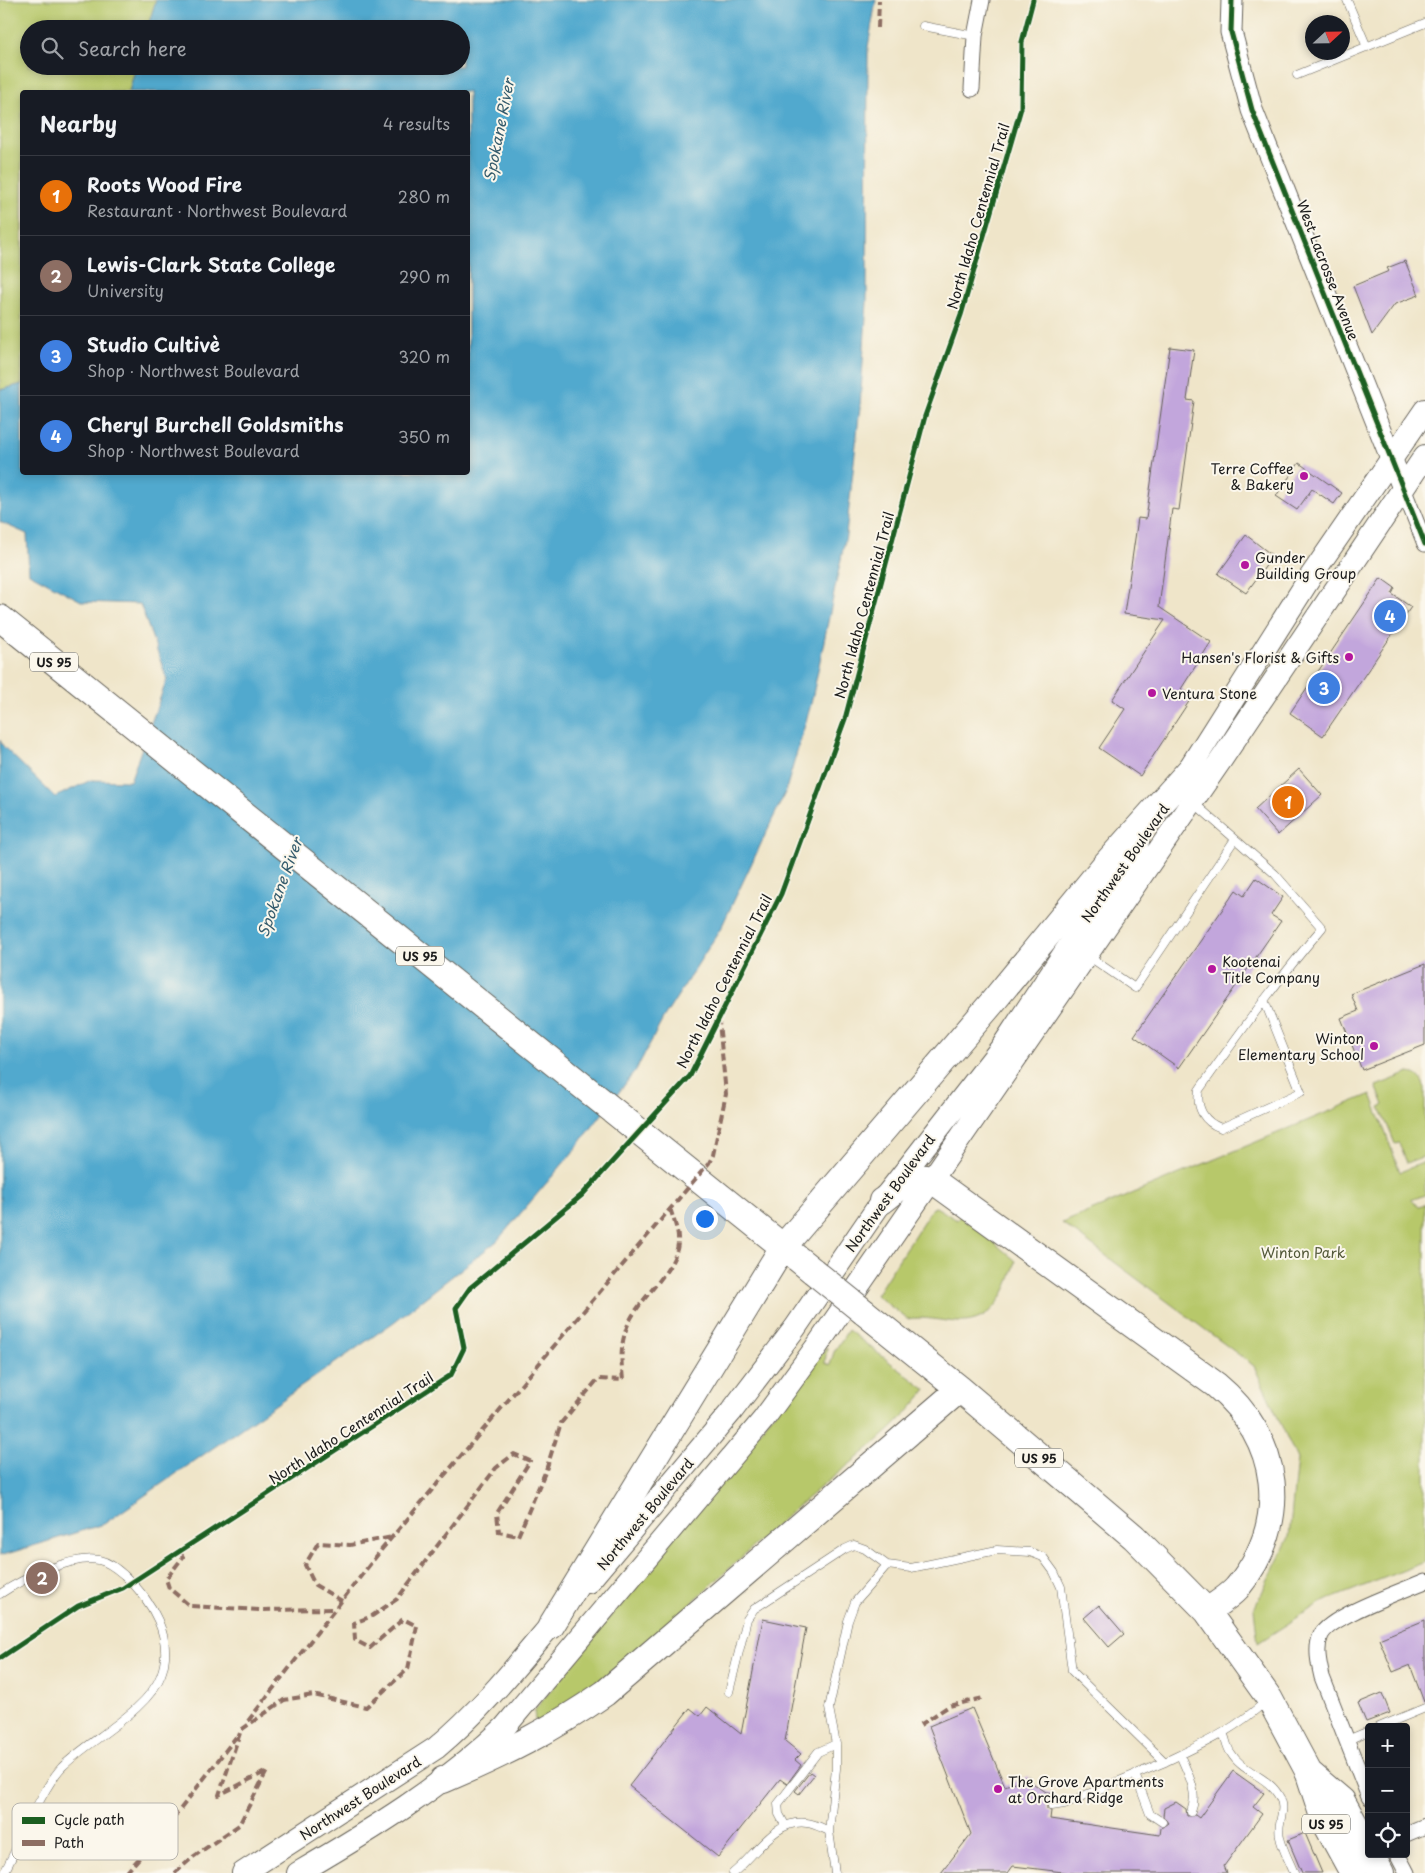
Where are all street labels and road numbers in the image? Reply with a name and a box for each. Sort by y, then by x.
street label: North Idaho Centennial Trail [941,120,1015,312]
street label: West Lacrosse Avenue [1292,197,1365,344]
street label: North Idaho Centennial Trail [829,509,899,701]
road number: US 95 [30,652,78,672]
street label: Northwest Boulevard [1076,799,1174,927]
street label: North Idaho Centennial Trail [671,890,777,1072]
road number: US 95 [396,946,444,966]
street label: Northwest Boulevard [840,1129,940,1256]
street label: North Idaho Centennial Trail [264,1367,438,1489]
road number: US 95 [1015,1449,1063,1468]
street label: Northwest Boulevard [592,1453,699,1575]
street label: Northwest Boulevard [295,1751,425,1845]
road number: US 95 [1302,1815,1350,1834]

